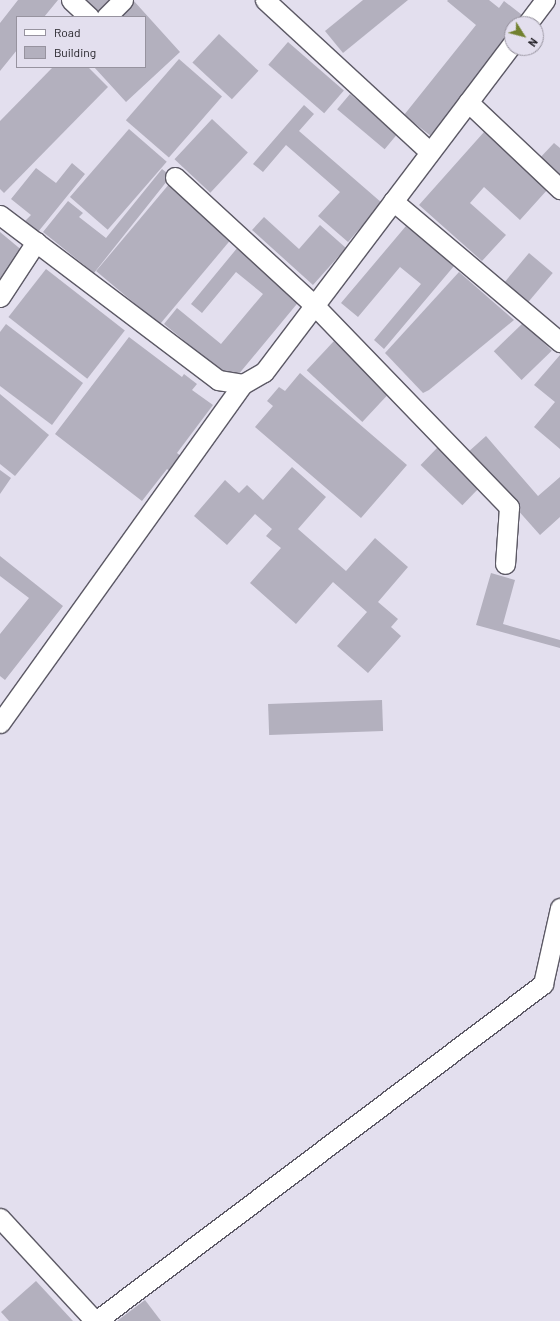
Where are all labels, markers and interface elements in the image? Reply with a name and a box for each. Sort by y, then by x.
legend [16,16,146,68]
north arrow [504,16,544,56]
text: Road [54,25,81,39]
text: N [526,36,541,50]
text: Building [54,45,96,59]

